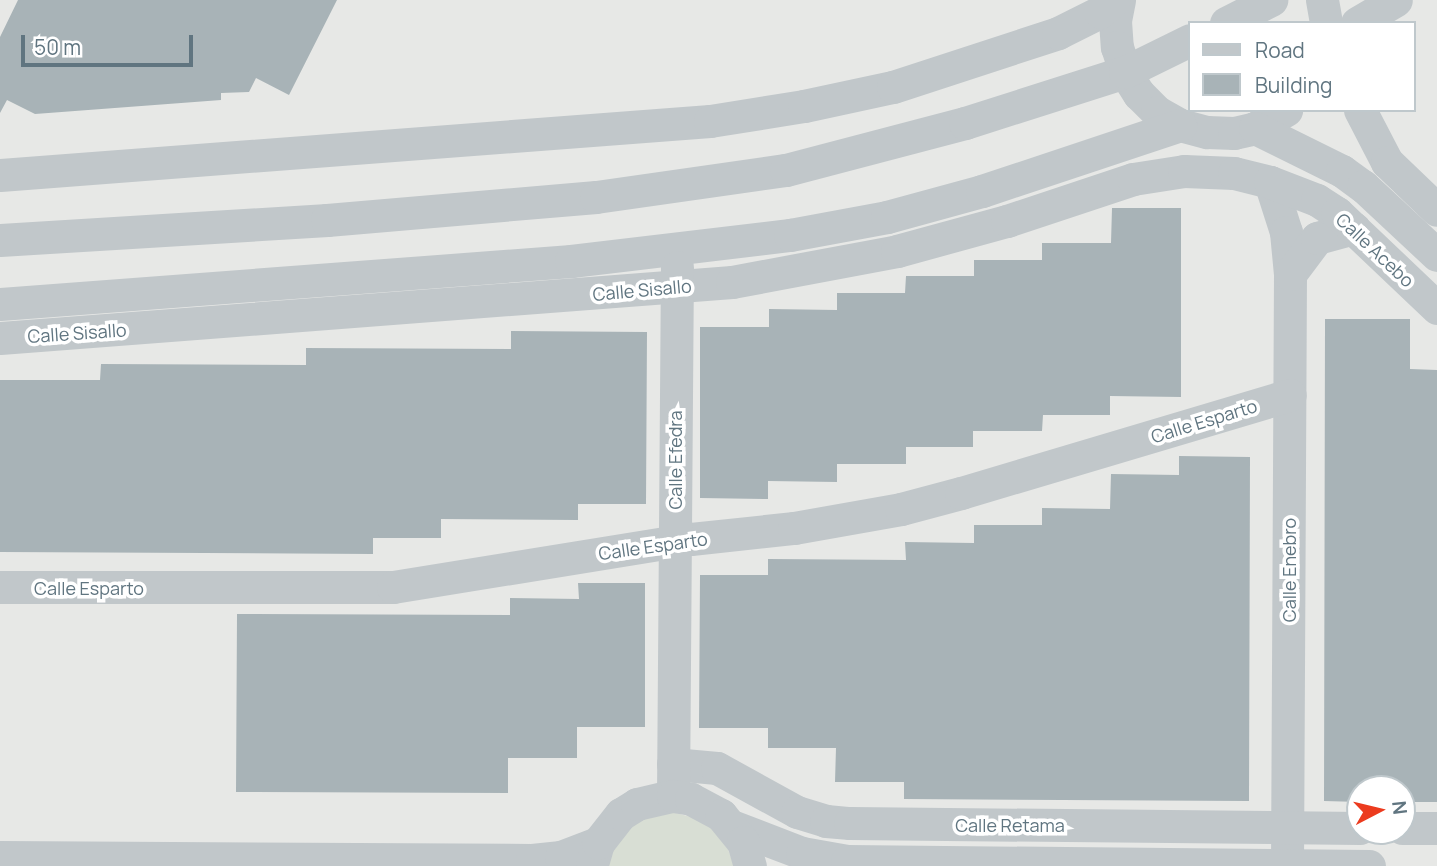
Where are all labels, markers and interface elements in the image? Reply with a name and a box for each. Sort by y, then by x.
scale bar [24,21,196,65]
legend [1188,21,1416,112]
text: 50 m [34,33,81,61]
text: Road [1255,36,1305,64]
text: Building [1255,71,1332,99]
street label: Calle Acebo [1332,209,1418,291]
street label: Calle Sisallo [592,275,692,305]
street label: Calle Sisallo [27,319,127,347]
street label: Calle Esparto [1148,395,1260,447]
street label: Calle Efedra [664,411,686,509]
street label: Calle Enebro [1278,518,1300,622]
street label: Calle Esparto [597,528,709,564]
street label: Calle Esparto [34,577,144,599]
north arrow [1346,775,1416,845]
text: N [1386,799,1414,816]
street label: Calle Retama [955,814,1065,836]

